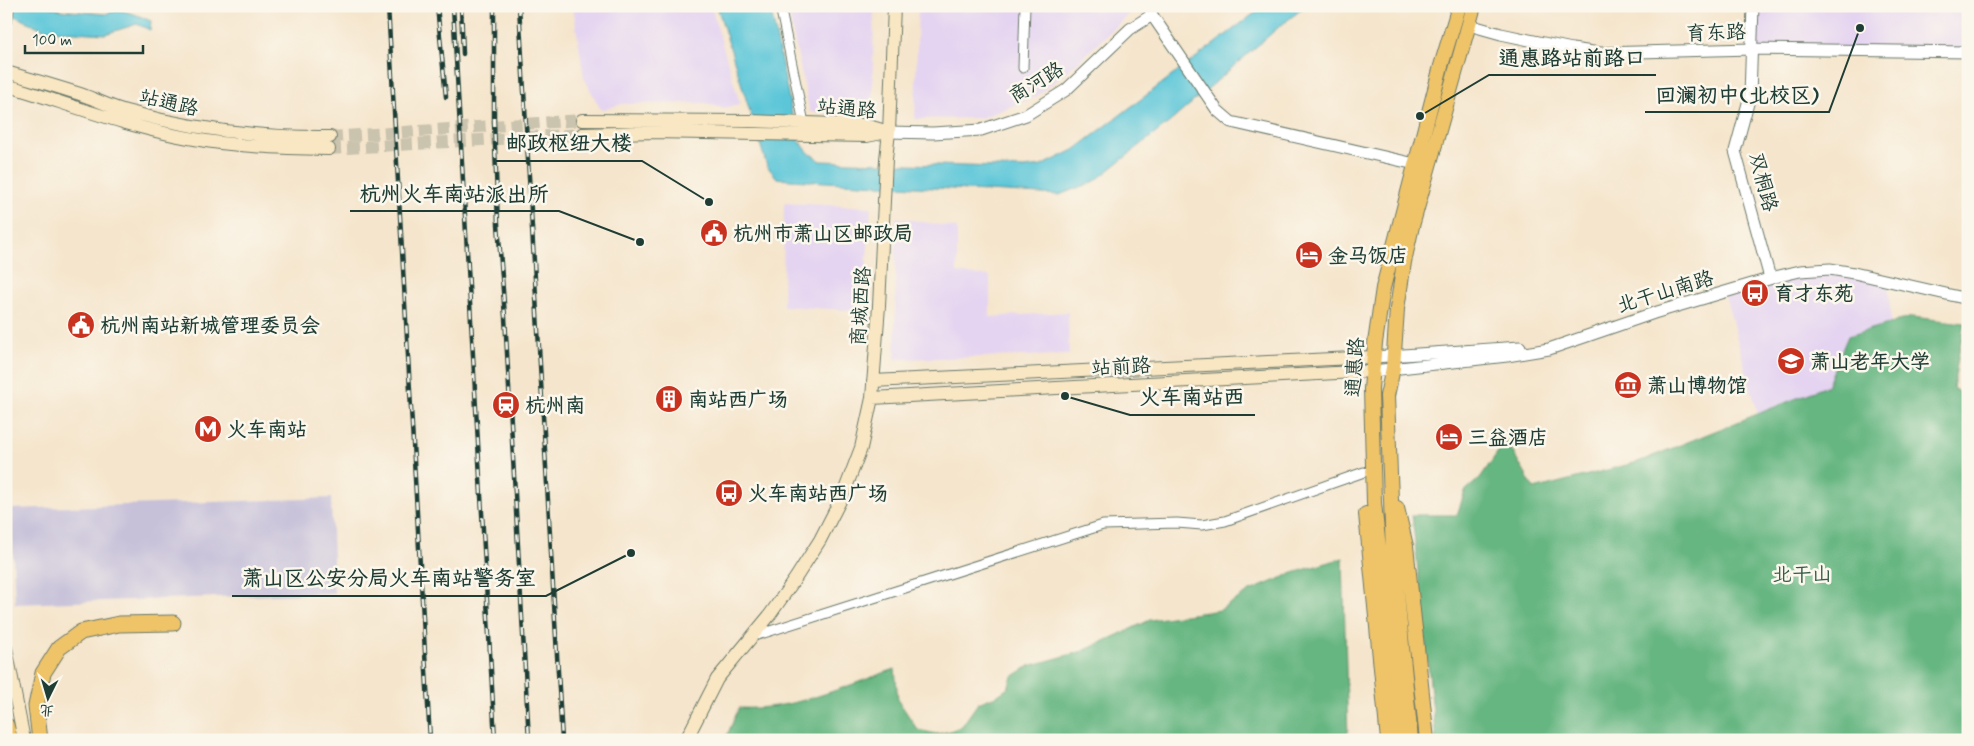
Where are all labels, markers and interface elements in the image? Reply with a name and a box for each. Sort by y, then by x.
street label: 育东路 [1686,19,1748,48]
scale bar [25,22,142,54]
text: 100 m [32,31,72,51]
callout: 通惠路站前路口 [1489,39,1656,75]
text: 通惠路站前路口 [1499,45,1646,73]
street label: 商河路 [1004,55,1070,111]
callout: 回澜初中(北校区) [1645,76,1829,112]
text: 回澜初中(北校区) [1655,82,1819,110]
street label: 站通路 [136,84,202,124]
street label: 站通路 [816,93,879,126]
callout: 邮政枢纽大楼 [496,125,642,161]
text: 邮政枢纽大楼 [506,130,632,158]
street label: 双桐路 [1742,150,1784,216]
callout: 杭州火车南站派出所 [350,175,559,211]
text: 杭州火车南站派出所 [360,181,549,209]
public building icon: 杭州市萧山区邮政局 [699,218,729,248]
place label: 杭州市萧山区邮政局 [733,221,913,248]
hotel icon: 金马饭店 [1294,240,1324,270]
place label: 金马饭店 [1328,243,1408,270]
street label: 商城西路 [845,264,878,347]
street label: 北干山南路 [1614,265,1718,320]
bus stop icon: 育才东苑 [1740,278,1770,308]
place label: 育才东苑 [1774,281,1854,308]
public building icon: 杭州南站新城管理委员会 [66,310,96,340]
place label: 杭州南站新城管理委员会 [100,313,320,340]
street label: 通惠路 [1340,335,1371,398]
school or university icon: 萧山老年大学 [1776,346,1806,376]
place label: 萧山老年大学 [1810,349,1930,376]
street label: 站前路 [1090,352,1153,383]
museum icon: 萧山博物馆 [1613,370,1643,400]
place label: 萧山博物馆 [1647,373,1747,400]
callout: 火车南站西 [1130,379,1255,415]
building icon: 南站西广场 [654,384,684,414]
text: 火车南站西 [1140,384,1245,412]
place label: 南站西广场 [688,387,788,414]
station icon: 杭州南 [491,390,521,420]
place label: 杭州南 [525,393,585,420]
metro station icon: 火车南站 [193,414,223,444]
place label: 火车南站 [227,417,307,444]
hotel icon: 三益酒店 [1434,422,1464,452]
place label: 三益酒店 [1468,425,1548,452]
bus stop icon: 火车南站西广场 [714,478,744,508]
place label: 火车南站西广场 [748,481,888,508]
callout: 萧山区公安分局火车南站警务室 [232,560,546,596]
park label: 北干山 [1772,562,1832,589]
text: 萧山区公安分局火车南站警务室 [242,565,536,593]
north arrow [22,674,72,724]
text: 北 [39,700,55,720]

